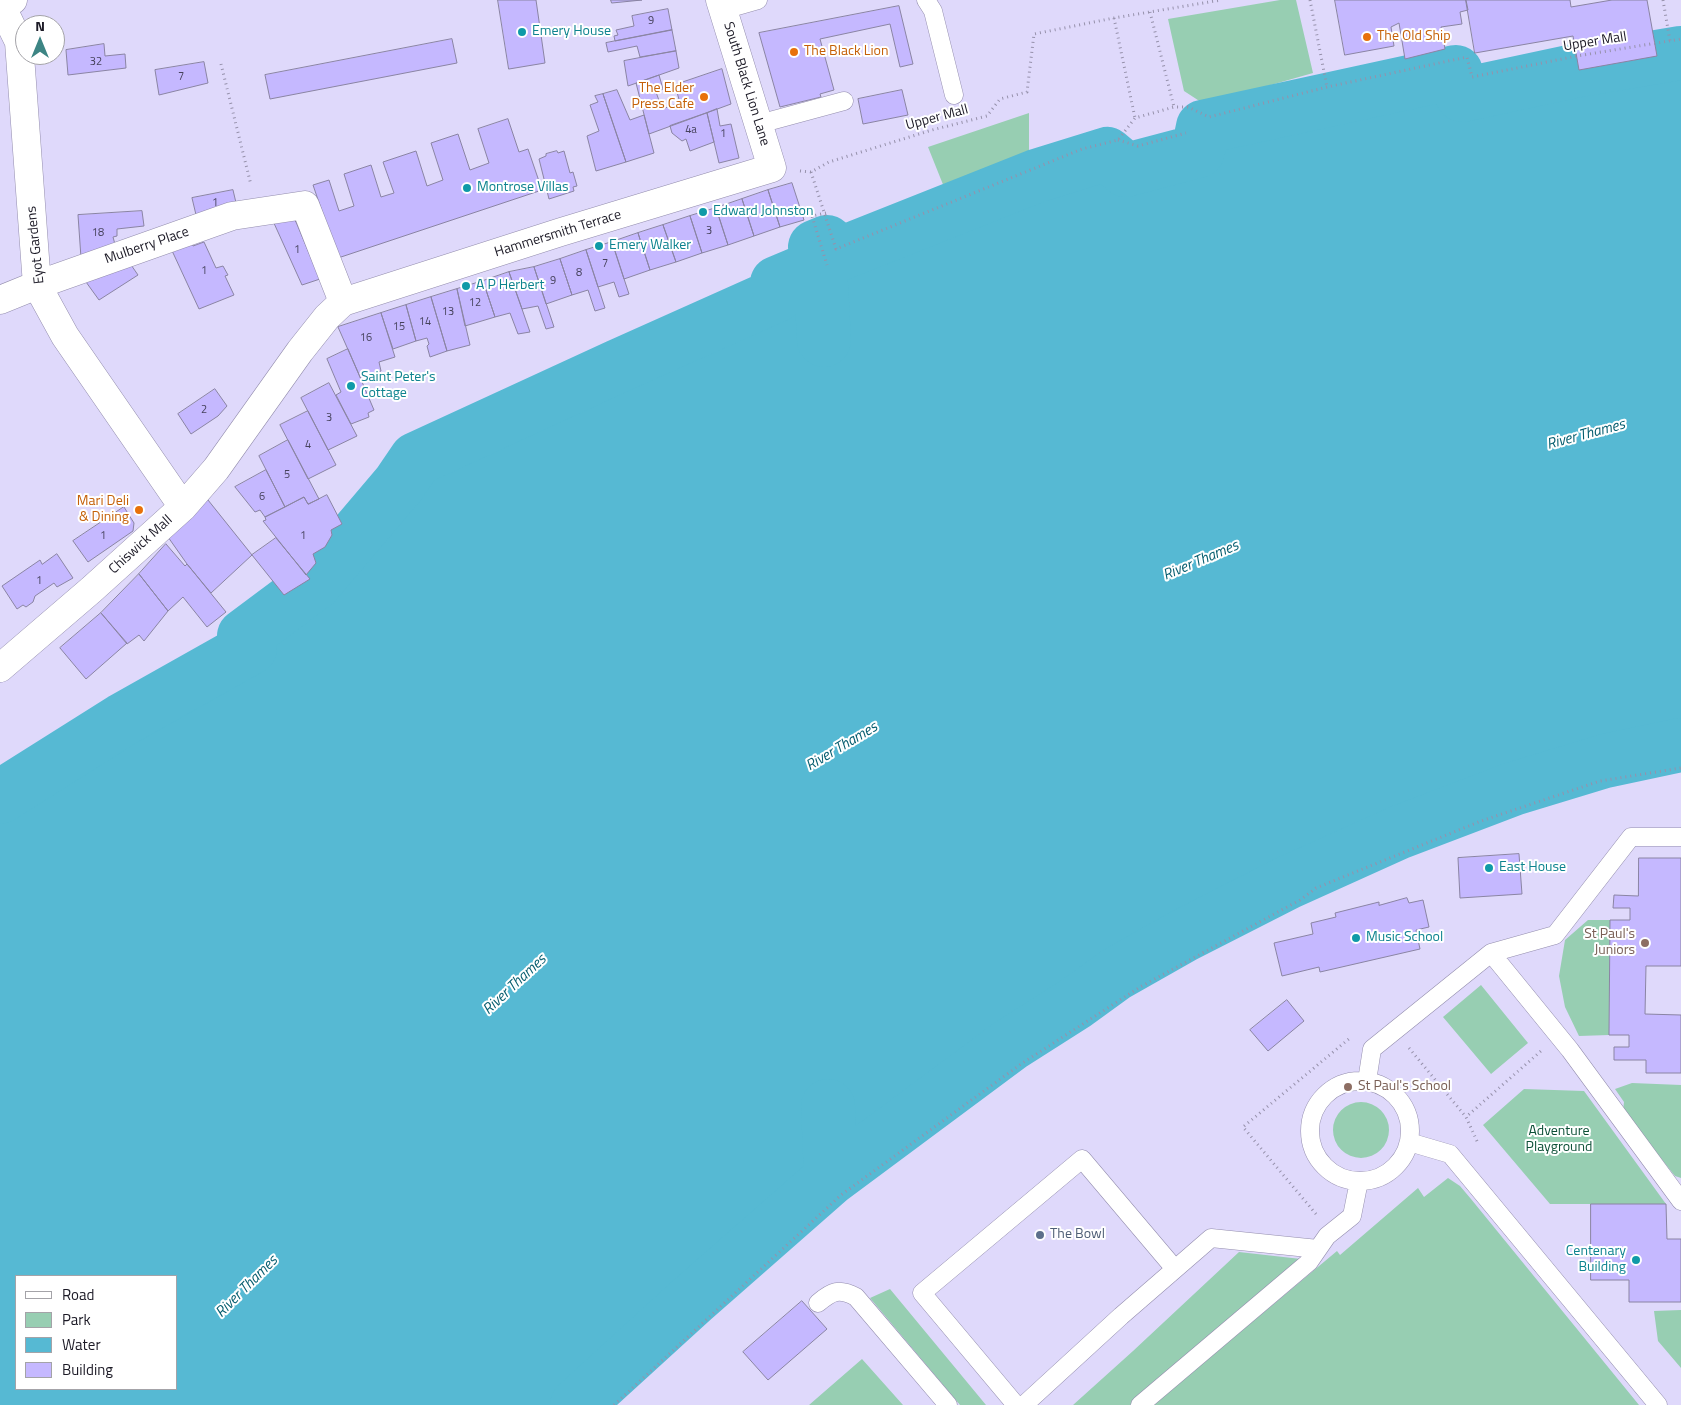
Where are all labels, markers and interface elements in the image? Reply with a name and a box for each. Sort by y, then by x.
house number: 9 [648,14,654,28]
north arrow [15,15,65,65]
text: N [35,15,45,36]
street label: South Black Lion Lane [719,20,773,148]
place label: Emery House [532,24,611,40]
marker: Emery House [516,26,528,38]
place label: The Old Ship [1377,29,1451,45]
street label: Upper Mall [1562,29,1628,55]
marker: The Old Ship [1361,31,1373,43]
place label: The Black Lion [804,44,888,60]
marker: The Black Lion [788,46,800,58]
house number: 32 [90,55,102,69]
house number: 7 [178,70,184,84]
place label: The Elder Press Cafe [632,81,694,114]
marker: The Elder Press Cafe [698,91,710,103]
street label: Upper Mall [904,102,970,134]
house number: 4a [685,123,697,137]
house number: 1 [720,127,726,141]
place label: Montrose Villas [477,180,568,196]
marker: Montrose Villas [461,182,473,194]
house number: 1 [212,196,218,210]
place label: Edward Johnston [713,204,814,220]
street label: Eyot Gardens [24,205,48,285]
marker: Edward Johnston [697,206,709,218]
street label: Hammersmith Terrace [493,207,623,261]
street label: Mulberry Place [103,224,191,268]
house number: 3 [706,224,712,238]
house number: 18 [92,226,104,240]
place label: Emery Walker [609,238,691,254]
marker: Emery Walker [593,240,605,252]
house number: 1 [294,243,300,257]
house number: 7 [602,257,608,271]
house number: 1 [201,264,207,278]
house number: 8 [576,266,582,280]
house number: 9 [550,274,556,288]
place label: A P Herbert [476,278,544,294]
marker: A P Herbert [460,280,472,292]
house number: 12 [469,296,481,310]
house number: 13 [442,305,454,319]
house number: 14 [419,315,431,329]
house number: 15 [393,320,405,334]
house number: 16 [360,331,372,345]
place label: Saint Peter's Cottage [361,370,436,402]
marker: Saint Peter's Cottage [345,380,357,392]
house number: 2 [201,403,207,417]
house number: 3 [326,411,332,425]
water label: River Thames [1545,416,1627,454]
house number: 4 [305,438,311,452]
house number: 5 [284,468,290,482]
house number: 6 [259,490,265,504]
place label: Mari Deli & Dining [77,494,129,526]
marker: Mari Deli & Dining [133,504,145,516]
street label: Chiswick Mall [106,512,176,578]
house number: 1 [100,529,106,543]
house number: 1 [300,529,306,543]
water label: River Thames [1161,537,1241,585]
house number: 1 [36,574,42,588]
water label: River Thames [803,719,881,775]
place label: East House [1499,860,1566,876]
marker: East House [1483,862,1495,874]
place label: St Paul's Juniors [1584,927,1635,960]
place label: Music School [1366,930,1443,946]
marker: Music School [1350,932,1362,944]
marker: St Paul's Juniors [1639,937,1651,949]
water label: River Thames [480,951,550,1019]
place label: St Paul's School [1358,1079,1451,1095]
marker: St Paul's School [1342,1081,1354,1093]
park label: Adventure Playground [1526,1124,1592,1156]
place label: The Bowl [1050,1227,1105,1243]
marker: The Bowl [1034,1229,1046,1241]
place label: Centenary Building [1566,1244,1626,1276]
water label: River Thames [212,1252,282,1322]
marker: Centenary Building [1630,1254,1642,1266]
legend [15,1275,178,1390]
text: Road [62,1283,94,1306]
text: Park [62,1308,91,1331]
text: Water [62,1333,101,1356]
text: Building [62,1358,113,1381]

